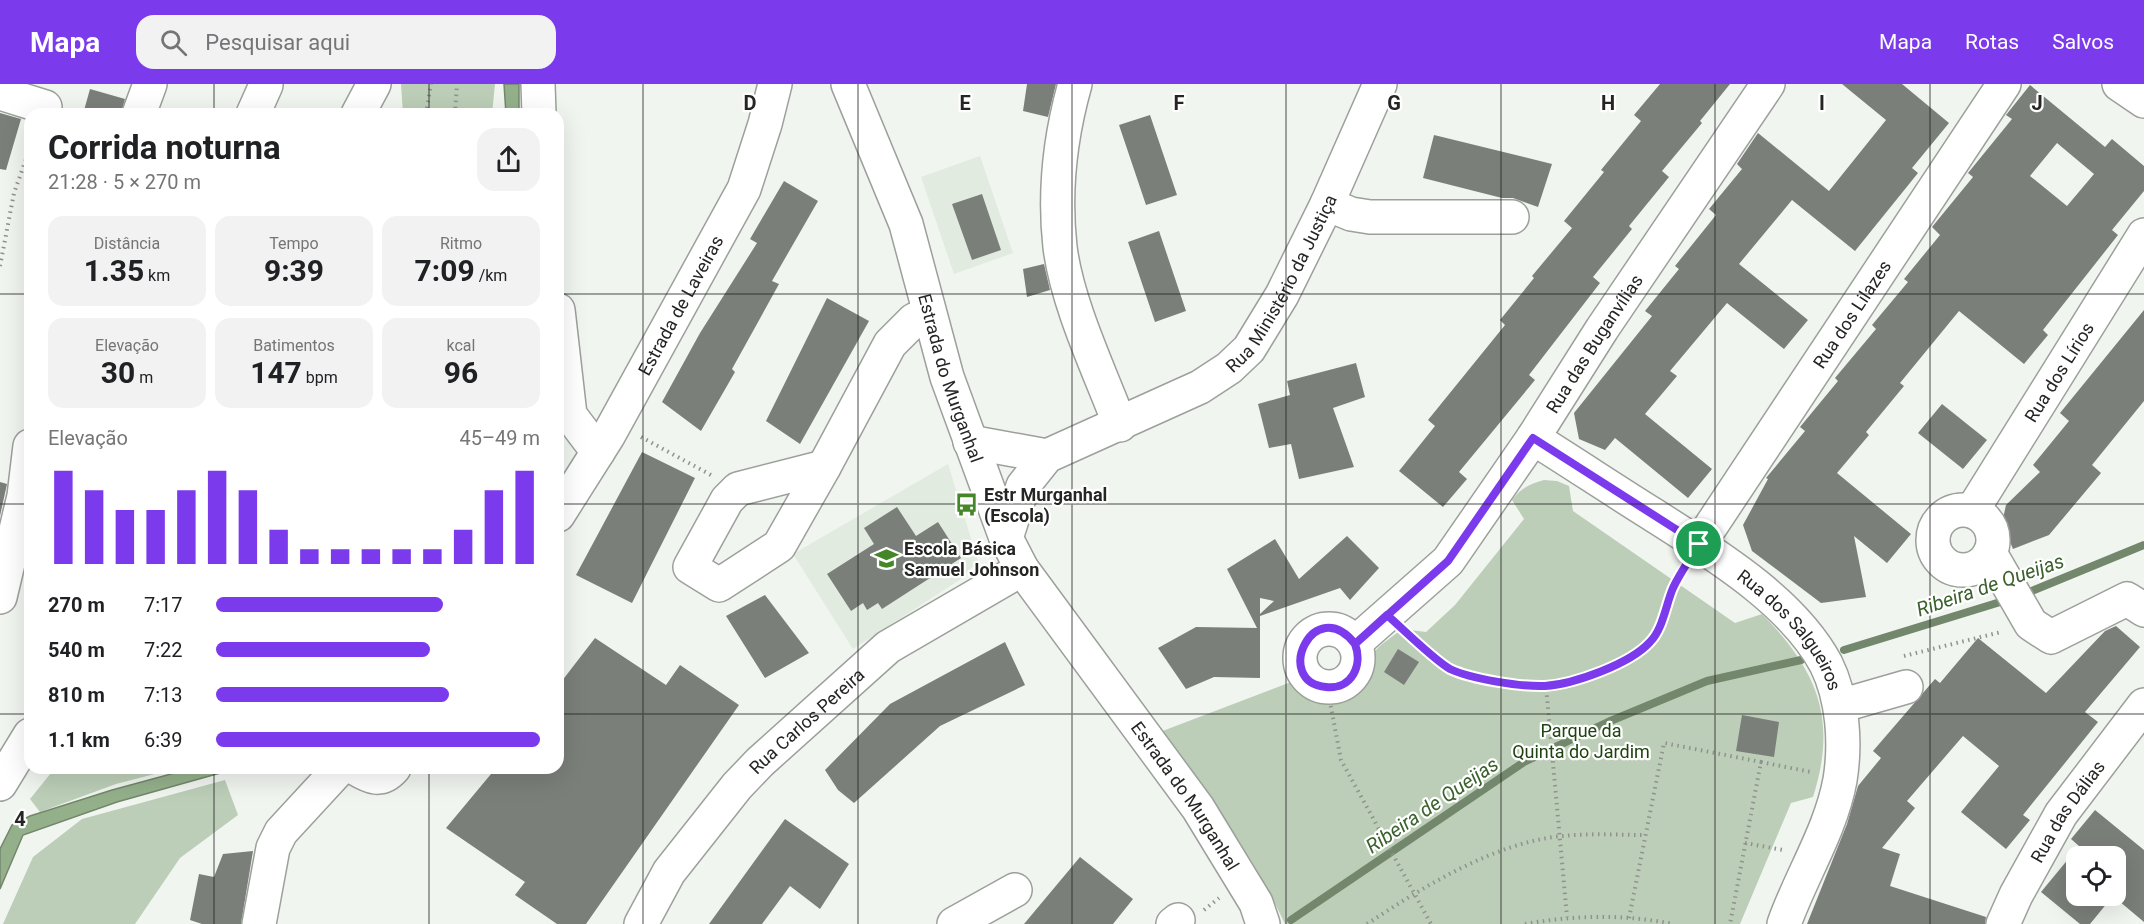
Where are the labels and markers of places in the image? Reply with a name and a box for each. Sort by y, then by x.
place label: Estr Murganhal (Escola) [984,484,1107,527]
bus stop icon: Estr Murganhal (Escola) [953,491,979,517]
pin [1673,518,1724,569]
place label: Escola Básica Samuel Johnson [904,538,1039,580]
school or university icon: Escola Básica Samuel Johnson [873,545,899,571]

